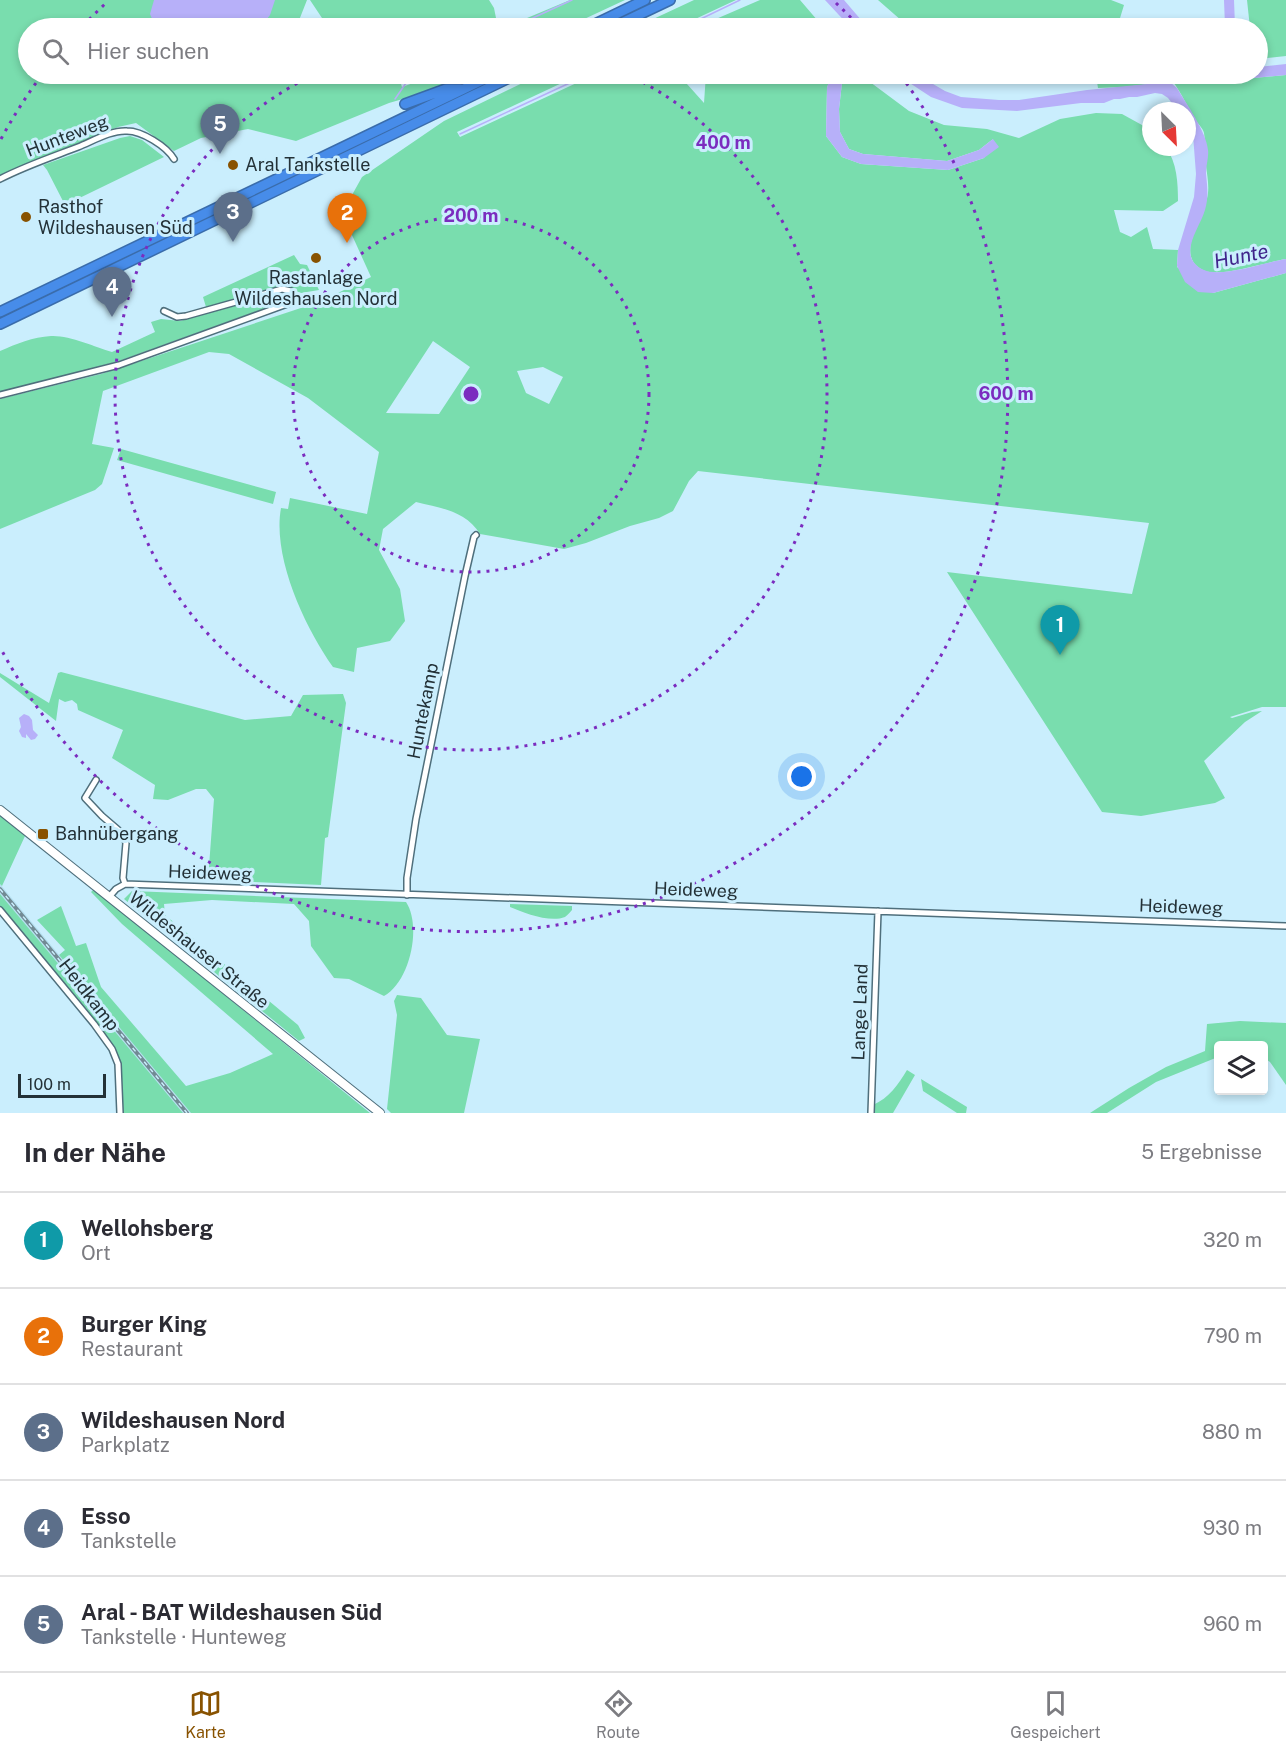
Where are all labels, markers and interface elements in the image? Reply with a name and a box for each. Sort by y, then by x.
search box [18,18,1268,84]
icon: search [39,35,72,68]
text: Hier suchen [87,38,209,64]
north arrow [1142,102,1196,156]
pin: 5 [200,104,240,154]
street label: Hunteweg [23,110,111,161]
text: 400 m [695,132,751,153]
place label: Aral Tankstelle [245,154,370,175]
marker: Aral Tankstelle [226,158,240,172]
pin: 3 [214,192,252,242]
pin: 2 [328,194,366,243]
place label: Rasthof Wildeshausen Süd [38,196,193,238]
text: 200 m [444,205,498,226]
marker: Rasthof Wildeshausen Süd [19,210,33,224]
water label: Hunte [1212,239,1271,273]
marker: Rastanlage Wildeshausen Nord [309,251,323,265]
place label: Rastanlage Wildeshausen Nord [235,267,397,309]
pin: 4 [92,268,132,317]
text: 600 m [978,383,1034,404]
centre of rings [461,384,481,404]
pin: 1 [1040,606,1080,655]
street label: Huntekamp [403,661,442,761]
your location [787,762,816,791]
place label: Bahnübergang [55,823,179,844]
marker: Bahnübergang [36,827,50,841]
street label: Heideweg [168,861,253,884]
street label: Heideweg [654,878,739,901]
street label: Wildeshauser Straße [125,887,274,1013]
street label: Heideweg [1139,895,1224,918]
street label: Heidkamp [55,955,124,1035]
street label: Lange Land [847,963,872,1061]
map controls [1214,1041,1268,1095]
button: layers [1214,1041,1268,1095]
scale bar [18,1071,106,1098]
text: 100 m [27,1075,71,1094]
text: In der Nähe [24,1137,166,1168]
text: 5 Ergebnisse [1141,1140,1262,1164]
text: Wellohsberg [81,1215,213,1241]
text: 1 [39,1228,48,1252]
text: 320 m [1203,1228,1262,1252]
text: Ort [81,1241,111,1265]
text: Burger King [81,1311,207,1337]
text: 2 [37,1324,50,1348]
text: 790 m [1204,1324,1262,1348]
text: Restaurant [81,1337,183,1361]
text: Wildeshausen Nord [81,1407,285,1433]
text: 3 [37,1420,50,1444]
text: 880 m [1202,1420,1262,1444]
text: Parkplatz [81,1433,170,1457]
text: Esso [81,1503,131,1529]
text: 4 [37,1516,50,1540]
text: 930 m [1203,1516,1262,1540]
text: Tankstelle [81,1529,177,1553]
text: Aral - BAT Wildeshausen Süd [81,1599,382,1625]
text: 5 [37,1612,50,1636]
text: 960 m [1203,1612,1262,1636]
text: Tankstelle · Hunteweg [81,1625,287,1649]
tab: Karte [185,1687,226,1742]
tab: Route [596,1687,640,1742]
tab: Gespeichert [1010,1687,1101,1742]

